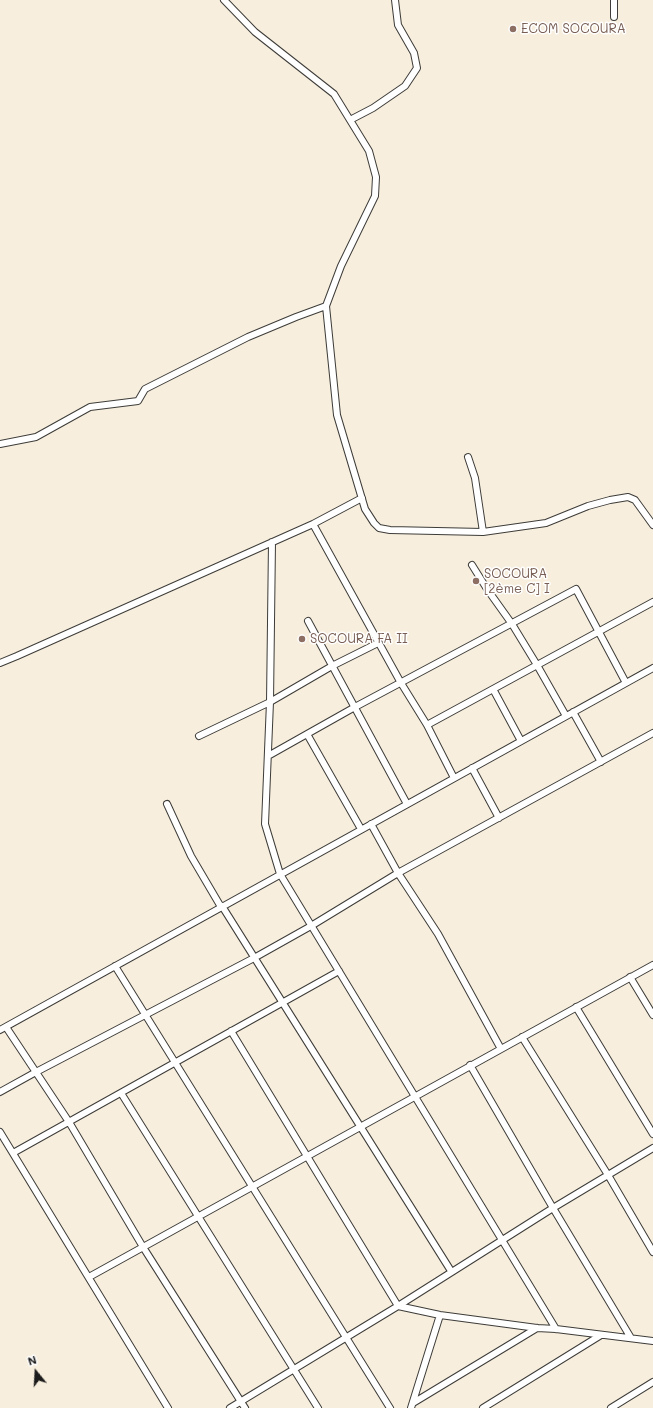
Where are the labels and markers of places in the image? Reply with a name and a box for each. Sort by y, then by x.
place label: ECOM SOCOURA [521,21,626,37]
marker: ECOM SOCOURA [508,24,518,34]
place label: SOCOURA [2ème C] I [484,566,550,597]
marker: SOCOURA [2ème C] I [471,576,481,586]
place label: SOCOURA FA II [310,631,408,647]
marker: SOCOURA FA II [297,634,307,644]

